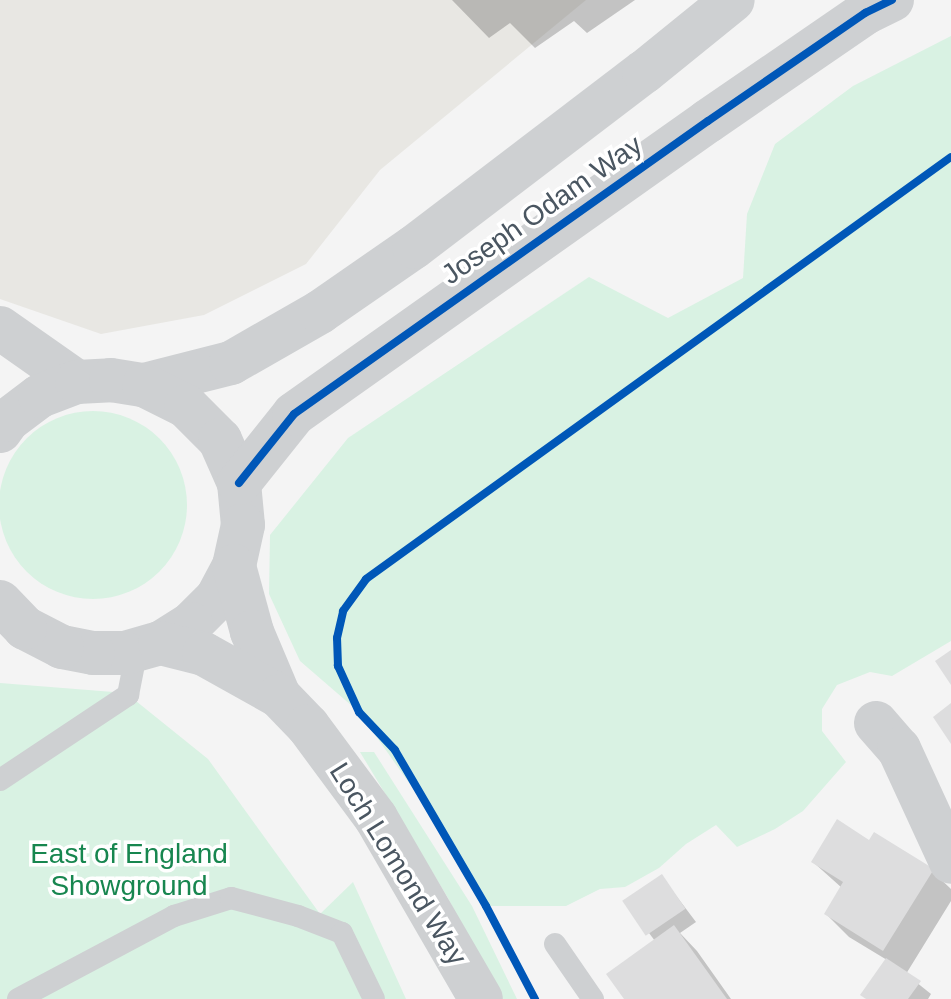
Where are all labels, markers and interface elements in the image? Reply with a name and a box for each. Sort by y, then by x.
street label: Joseph Odam Way [435,128,649,292]
street label: Loch Lomond Way [322,757,474,971]
park label: East of England Showground [30,837,228,903]

